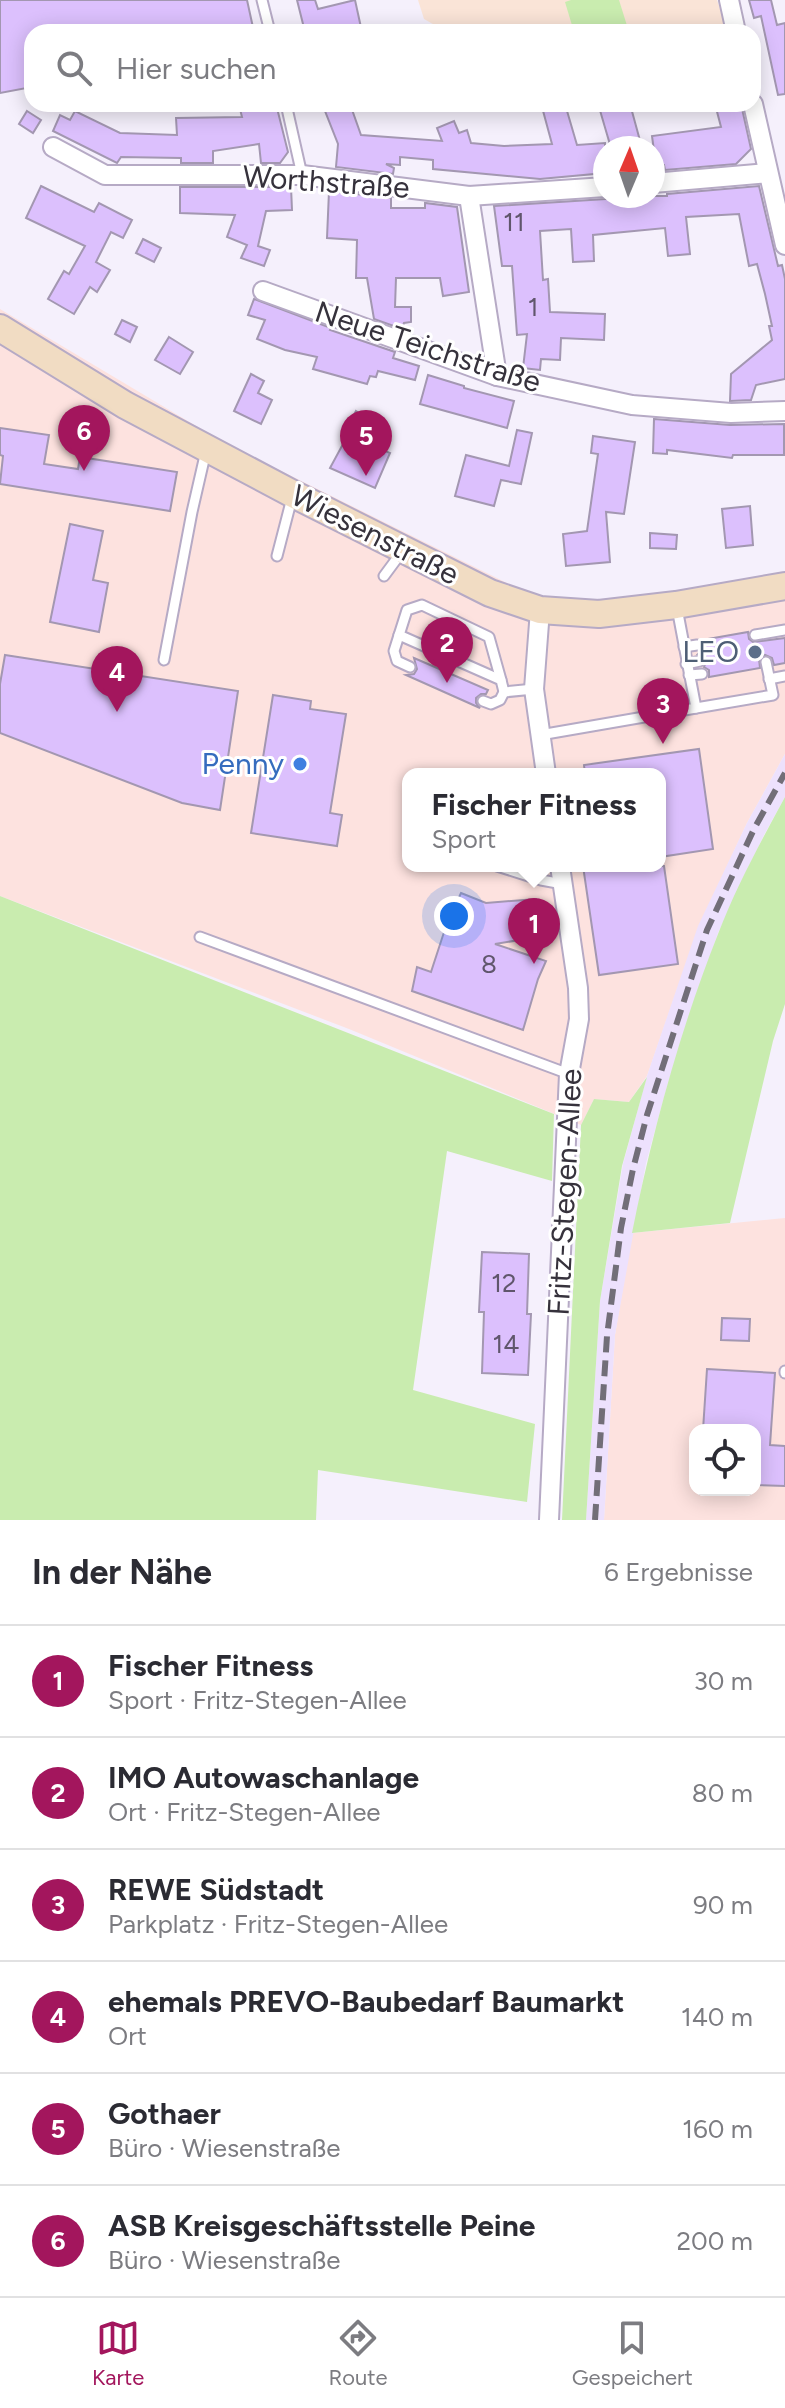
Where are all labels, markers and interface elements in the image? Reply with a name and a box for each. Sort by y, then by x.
search box [24,24,761,112]
icon: search [52,46,96,90]
text: Hier suchen [116,50,276,87]
north arrow [593,136,665,208]
street label: Worthstraße [241,157,411,206]
house number: 11 [503,206,525,238]
house number: 1 [528,291,538,323]
street label: Neue Teichstraße [311,293,546,400]
pin: 6 [58,405,110,471]
pin: 5 [340,410,392,476]
street label: Wiesenstraße [285,476,465,593]
pin: 2 [421,617,473,683]
place label: LEO [682,633,739,670]
marker: LEO [746,643,764,661]
pin: 4 [91,646,143,712]
pin: 3 [637,678,689,744]
place label: Penny [202,745,284,782]
marker: Penny [291,755,309,773]
popup [402,768,666,872]
text: Fischer Fitness [431,786,637,823]
text: Sport [431,823,496,855]
your location [434,896,474,936]
pin: 1 [508,898,560,964]
house number: 8 [481,948,497,980]
street label: Fritz-Stegen-Allee [540,1068,589,1316]
house number: 12 [491,1267,517,1299]
house number: 14 [493,1328,519,1360]
map controls [689,1424,761,1496]
button: locate [689,1424,761,1496]
text: In der Nähe [32,1552,212,1593]
text: 6 Ergebnisse [604,1556,753,1588]
text: Fischer Fitness [108,1647,313,1684]
text: 1 [53,1665,63,1697]
text: 30 m [694,1665,753,1697]
text: Sport · Fritz-Stegen-Allee [108,1684,407,1716]
text: IMO Autowaschanlage [108,1759,419,1796]
text: 2 [50,1777,66,1809]
text: 80 m [692,1777,753,1809]
text: Ort · Fritz-Stegen-Allee [108,1796,381,1828]
text: REWE Südstadt [108,1871,324,1908]
text: 3 [51,1889,65,1921]
text: 90 m [693,1889,753,1921]
text: Parkplatz · Fritz-Stegen-Allee [108,1908,448,1940]
text: ehemals PREVO-Baubedarf Baumarkt [108,1983,624,2020]
text: 4 [50,2001,66,2033]
text: 140 m [681,2001,753,2033]
text: Ort [108,2020,147,2052]
text: Gothaer [108,2095,221,2132]
text: 5 [50,2113,66,2145]
text: 160 m [682,2113,753,2145]
text: Büro · Wiesenstraße [108,2132,341,2164]
text: ASB Kreisgeschäftsstelle Peine [108,2207,535,2244]
text: 6 [50,2225,66,2257]
text: 200 m [677,2225,753,2257]
text: Büro · Wiesenstraße [108,2244,341,2276]
tab: Karte [92,2316,144,2391]
tab: Route [329,2316,388,2391]
tab: Gespeichert [572,2316,693,2391]

